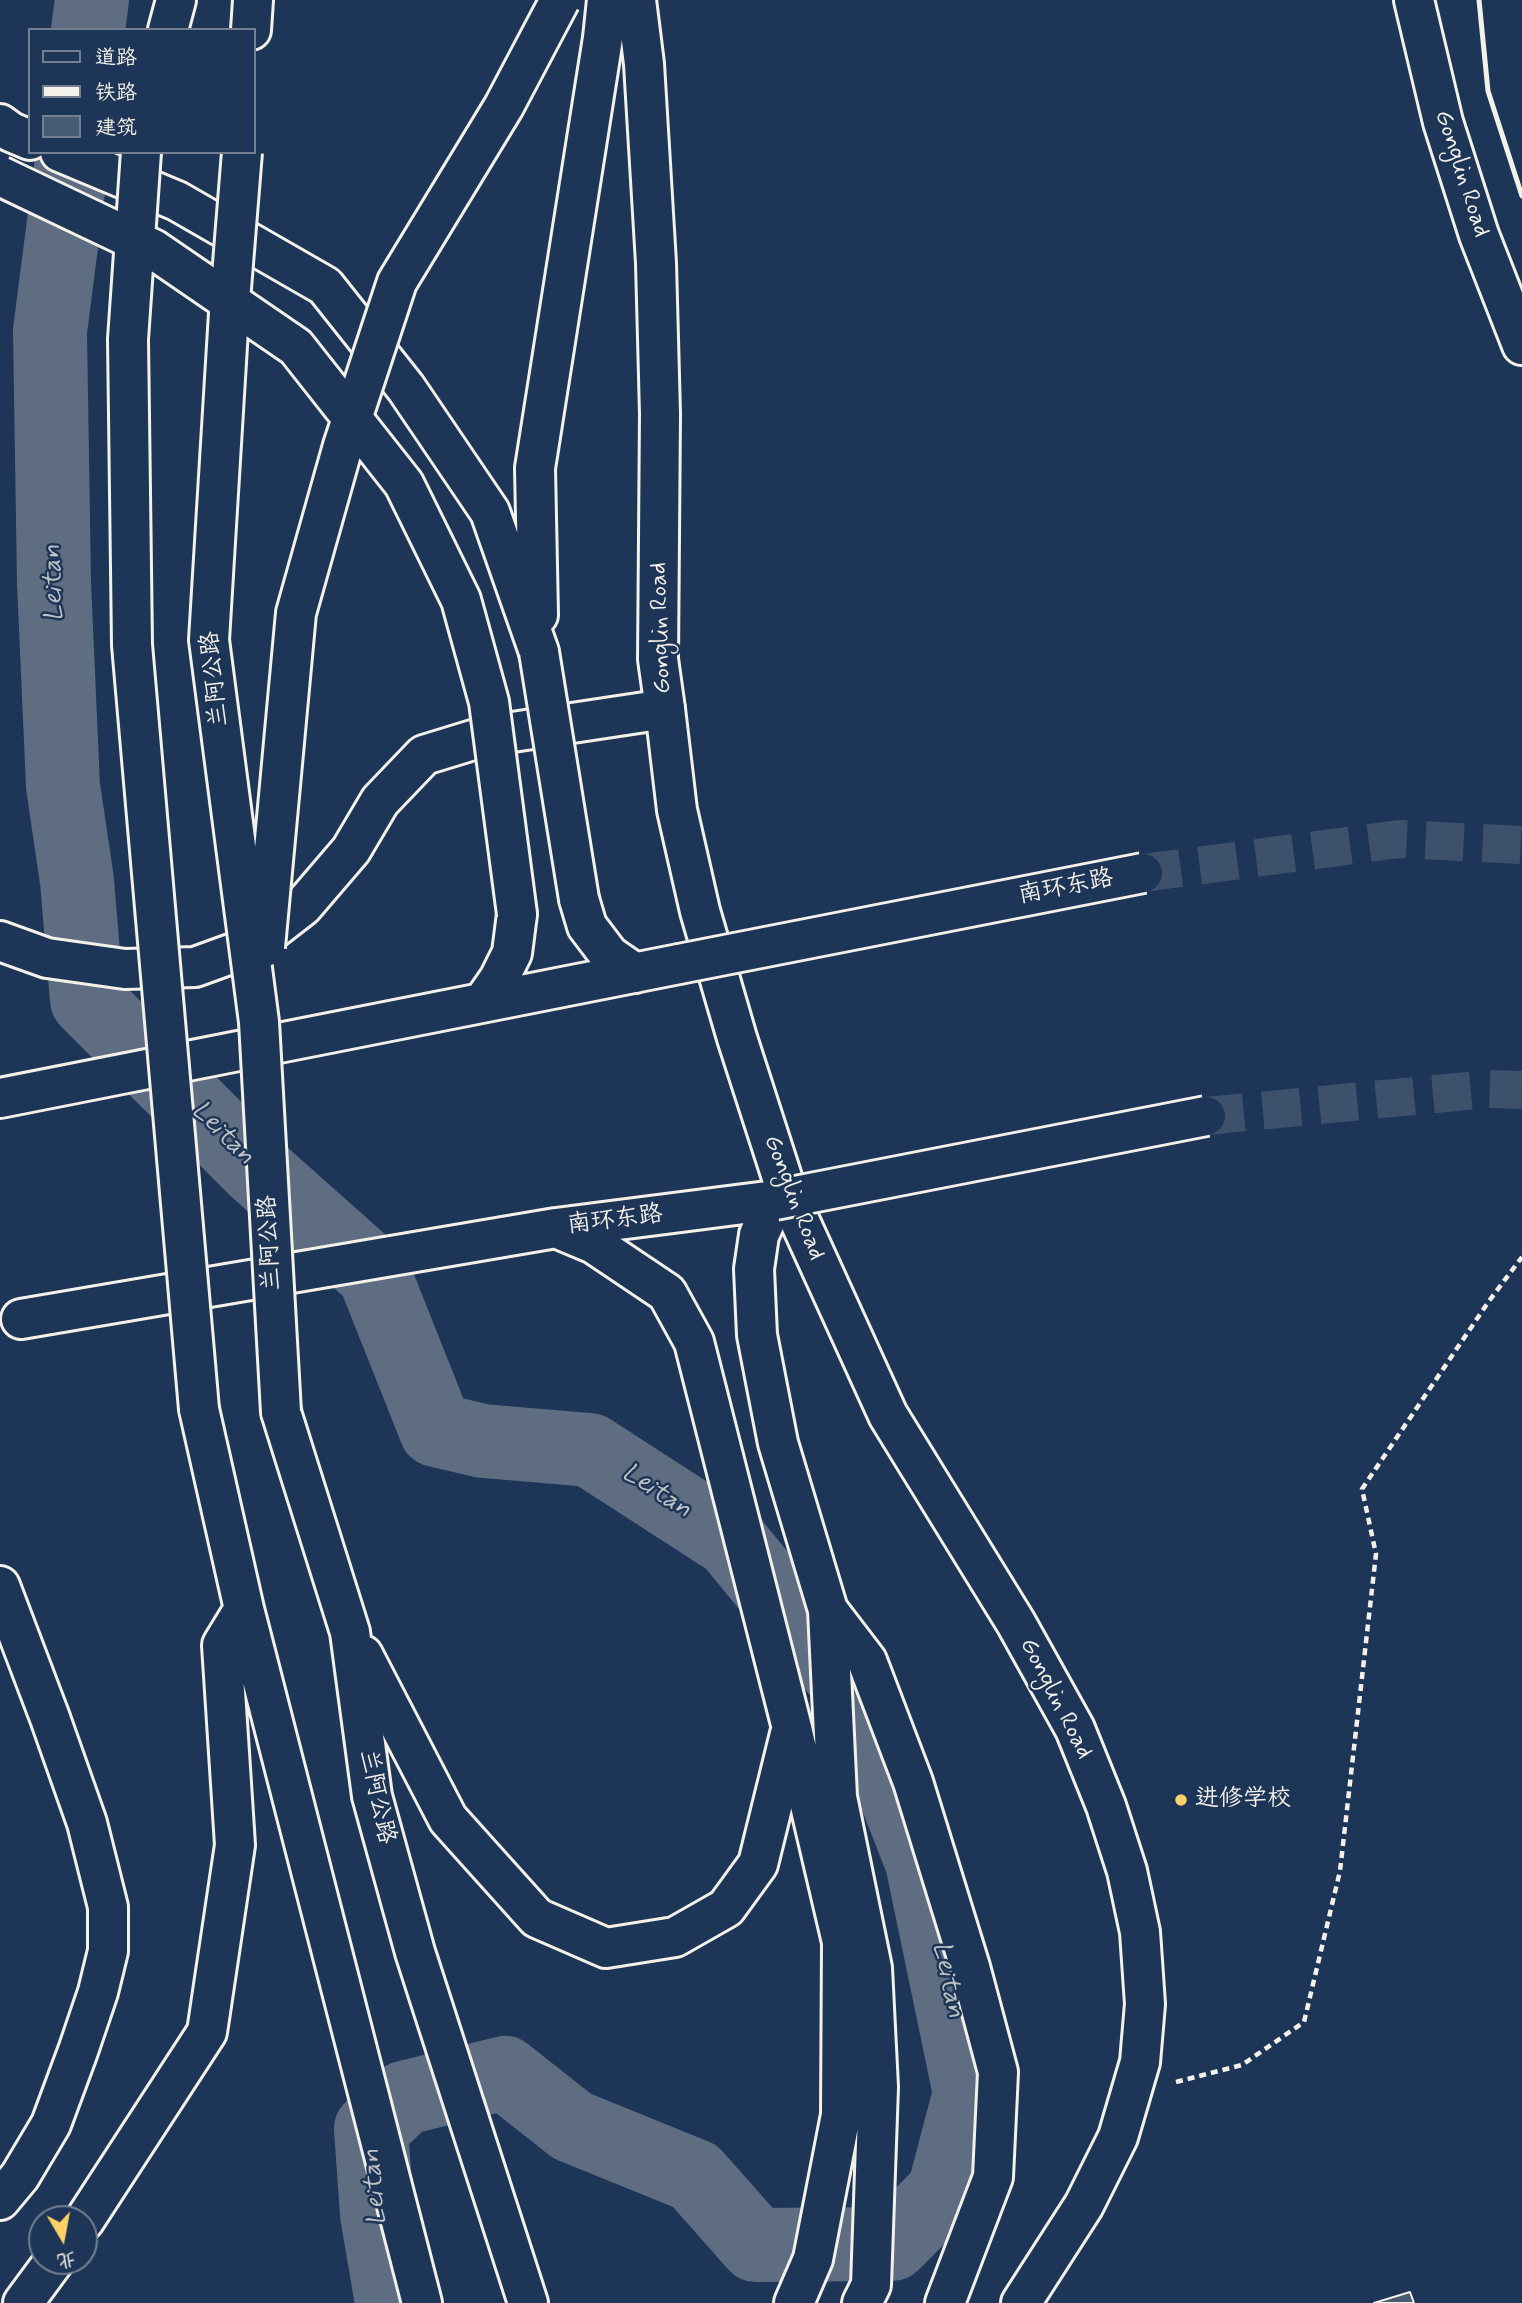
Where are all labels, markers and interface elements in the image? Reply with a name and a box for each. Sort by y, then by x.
legend [28,28,256,154]
text: 道路 [95,44,137,72]
text: 铁路 [95,79,137,107]
street label: Gonglin Road [1427,107,1495,241]
text: 建筑 [95,114,137,142]
water label: Leitan [38,544,72,622]
street label: Gonglin Road [645,562,679,694]
street label: 兰阿公路 [197,630,235,728]
street label: 南环东路 [1016,865,1116,911]
water label: Leitan [184,1096,260,1172]
street label: Gonglin Road [756,1131,830,1265]
street label: 兰阿公路 [254,1194,288,1292]
street label: 南环东路 [566,1201,664,1241]
water label: Leitan [615,1458,697,1526]
street label: Gonglin Road [1012,1634,1098,1764]
street label: 兰阿公路 [352,1747,400,1847]
place label: 进修学校 [1195,1786,1291,1814]
marker: 进修学校 [1173,1792,1189,1808]
water label: Leitan [924,1939,970,2021]
water label: Leitan [357,2147,395,2227]
north arrow [28,2205,98,2275]
text: 北 [55,2245,78,2273]

